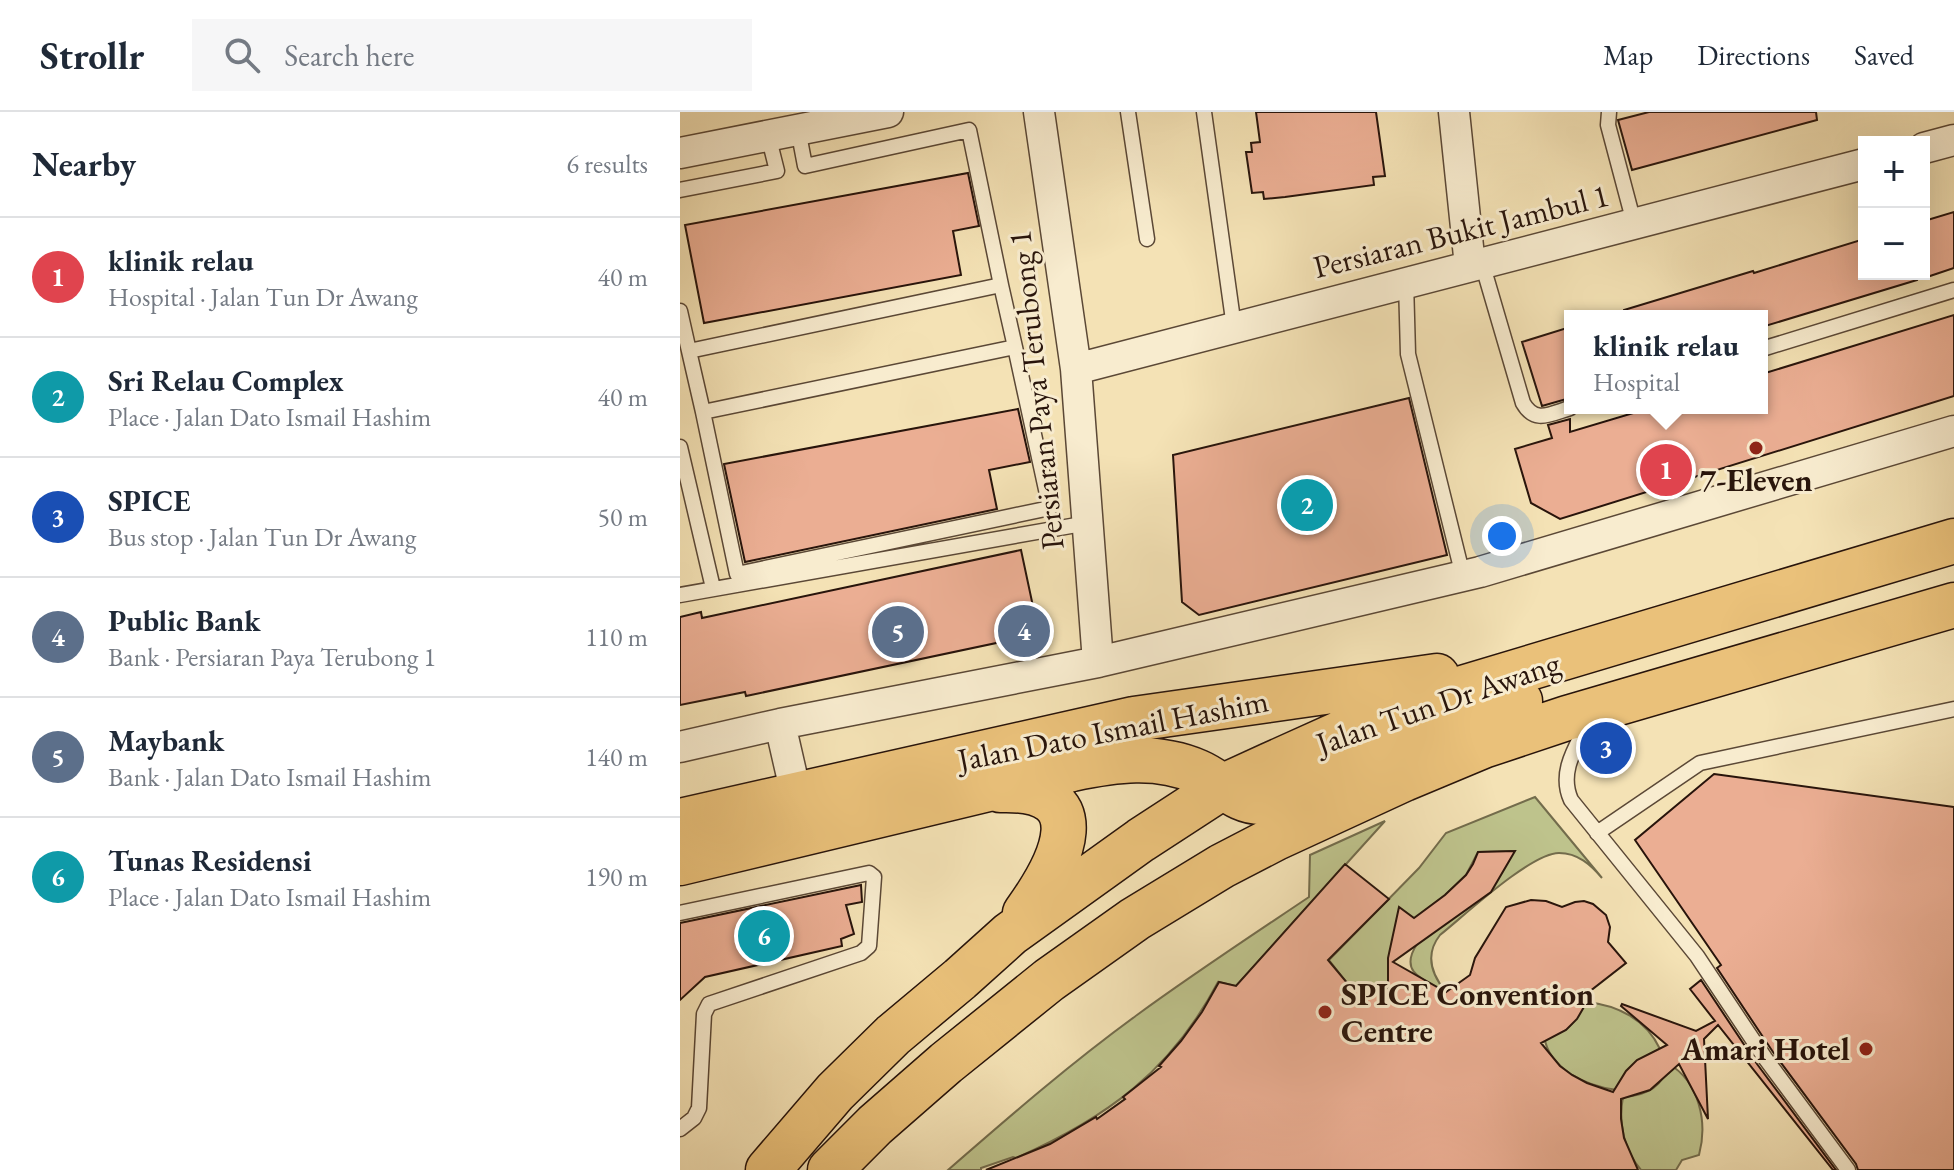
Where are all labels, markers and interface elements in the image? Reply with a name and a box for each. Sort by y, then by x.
search box [192,19,752,91]
text: Strollr [40,31,144,80]
icon: search [220,33,264,77]
text: Search here [284,36,414,75]
text: Map [1603,37,1653,73]
text: Directions [1697,37,1810,73]
text: Saved [1854,37,1914,73]
map controls [1858,136,1930,280]
button: + [1858,136,1930,208]
text: Nearby [32,142,136,186]
text: 6 results [567,147,648,181]
street label: Persiaran Bukit Jambul 1 [1309,174,1613,288]
button: − [1858,208,1930,280]
street label: Persiaran Paya Terubong 1 [998,228,1074,552]
text: klinik relau [108,241,254,280]
text: 1 [51,260,65,294]
text: 40 m [598,260,648,294]
text: Hospital · Jalan Tun Dr Awang [108,280,418,314]
popup [1564,310,1768,414]
text: klinik relau [1593,326,1739,365]
text: Sri Relau Complex [108,361,344,400]
text: Hospital [1593,365,1680,399]
text: 2 [51,380,65,414]
text: 40 m [598,380,648,414]
text: Place · Jalan Dato Ismail Hashim [108,400,431,434]
marker: 7-Eleven [1747,439,1765,457]
pin: 1 [1640,440,1692,500]
place label: 7-Eleven [1699,459,1813,501]
pin: 2 [1281,475,1333,535]
text: SPICE [108,481,190,520]
text: 3 [51,500,65,534]
text: 50 m [598,500,648,534]
your location [1482,516,1522,556]
text: Bus stop · Jalan Tun Dr Awang [108,520,416,554]
text: Public Bank [108,601,261,640]
pin: 4 [998,601,1050,661]
pin: 5 [872,602,924,662]
text: 4 [51,620,65,654]
text: 110 m [585,620,648,654]
text: Bank · Persiaran Paya Terubong 1 [108,640,436,674]
street label: Jalan Tun Dr Awang [1308,641,1566,765]
street label: Jalan Dato Ismail Hashim [951,679,1272,781]
pin: 3 [1580,718,1632,778]
text: Maybank [108,721,224,760]
text: 5 [51,740,65,774]
text: 140 m [585,740,648,774]
text: Bank · Jalan Dato Ismail Hashim [108,760,432,794]
text: Tunas Residensi [108,841,312,880]
text: 6 [51,860,65,894]
text: 190 m [585,860,648,894]
text: Place · Jalan Dato Ismail Hashim [108,880,431,914]
pin: 6 [738,906,790,966]
place label: SPICE Convention Centre [1341,973,1594,1052]
marker: SPICE Convention Centre [1316,1003,1334,1021]
place label: Amari Hotel [1680,1028,1850,1070]
marker: Amari Hotel [1857,1040,1875,1058]

